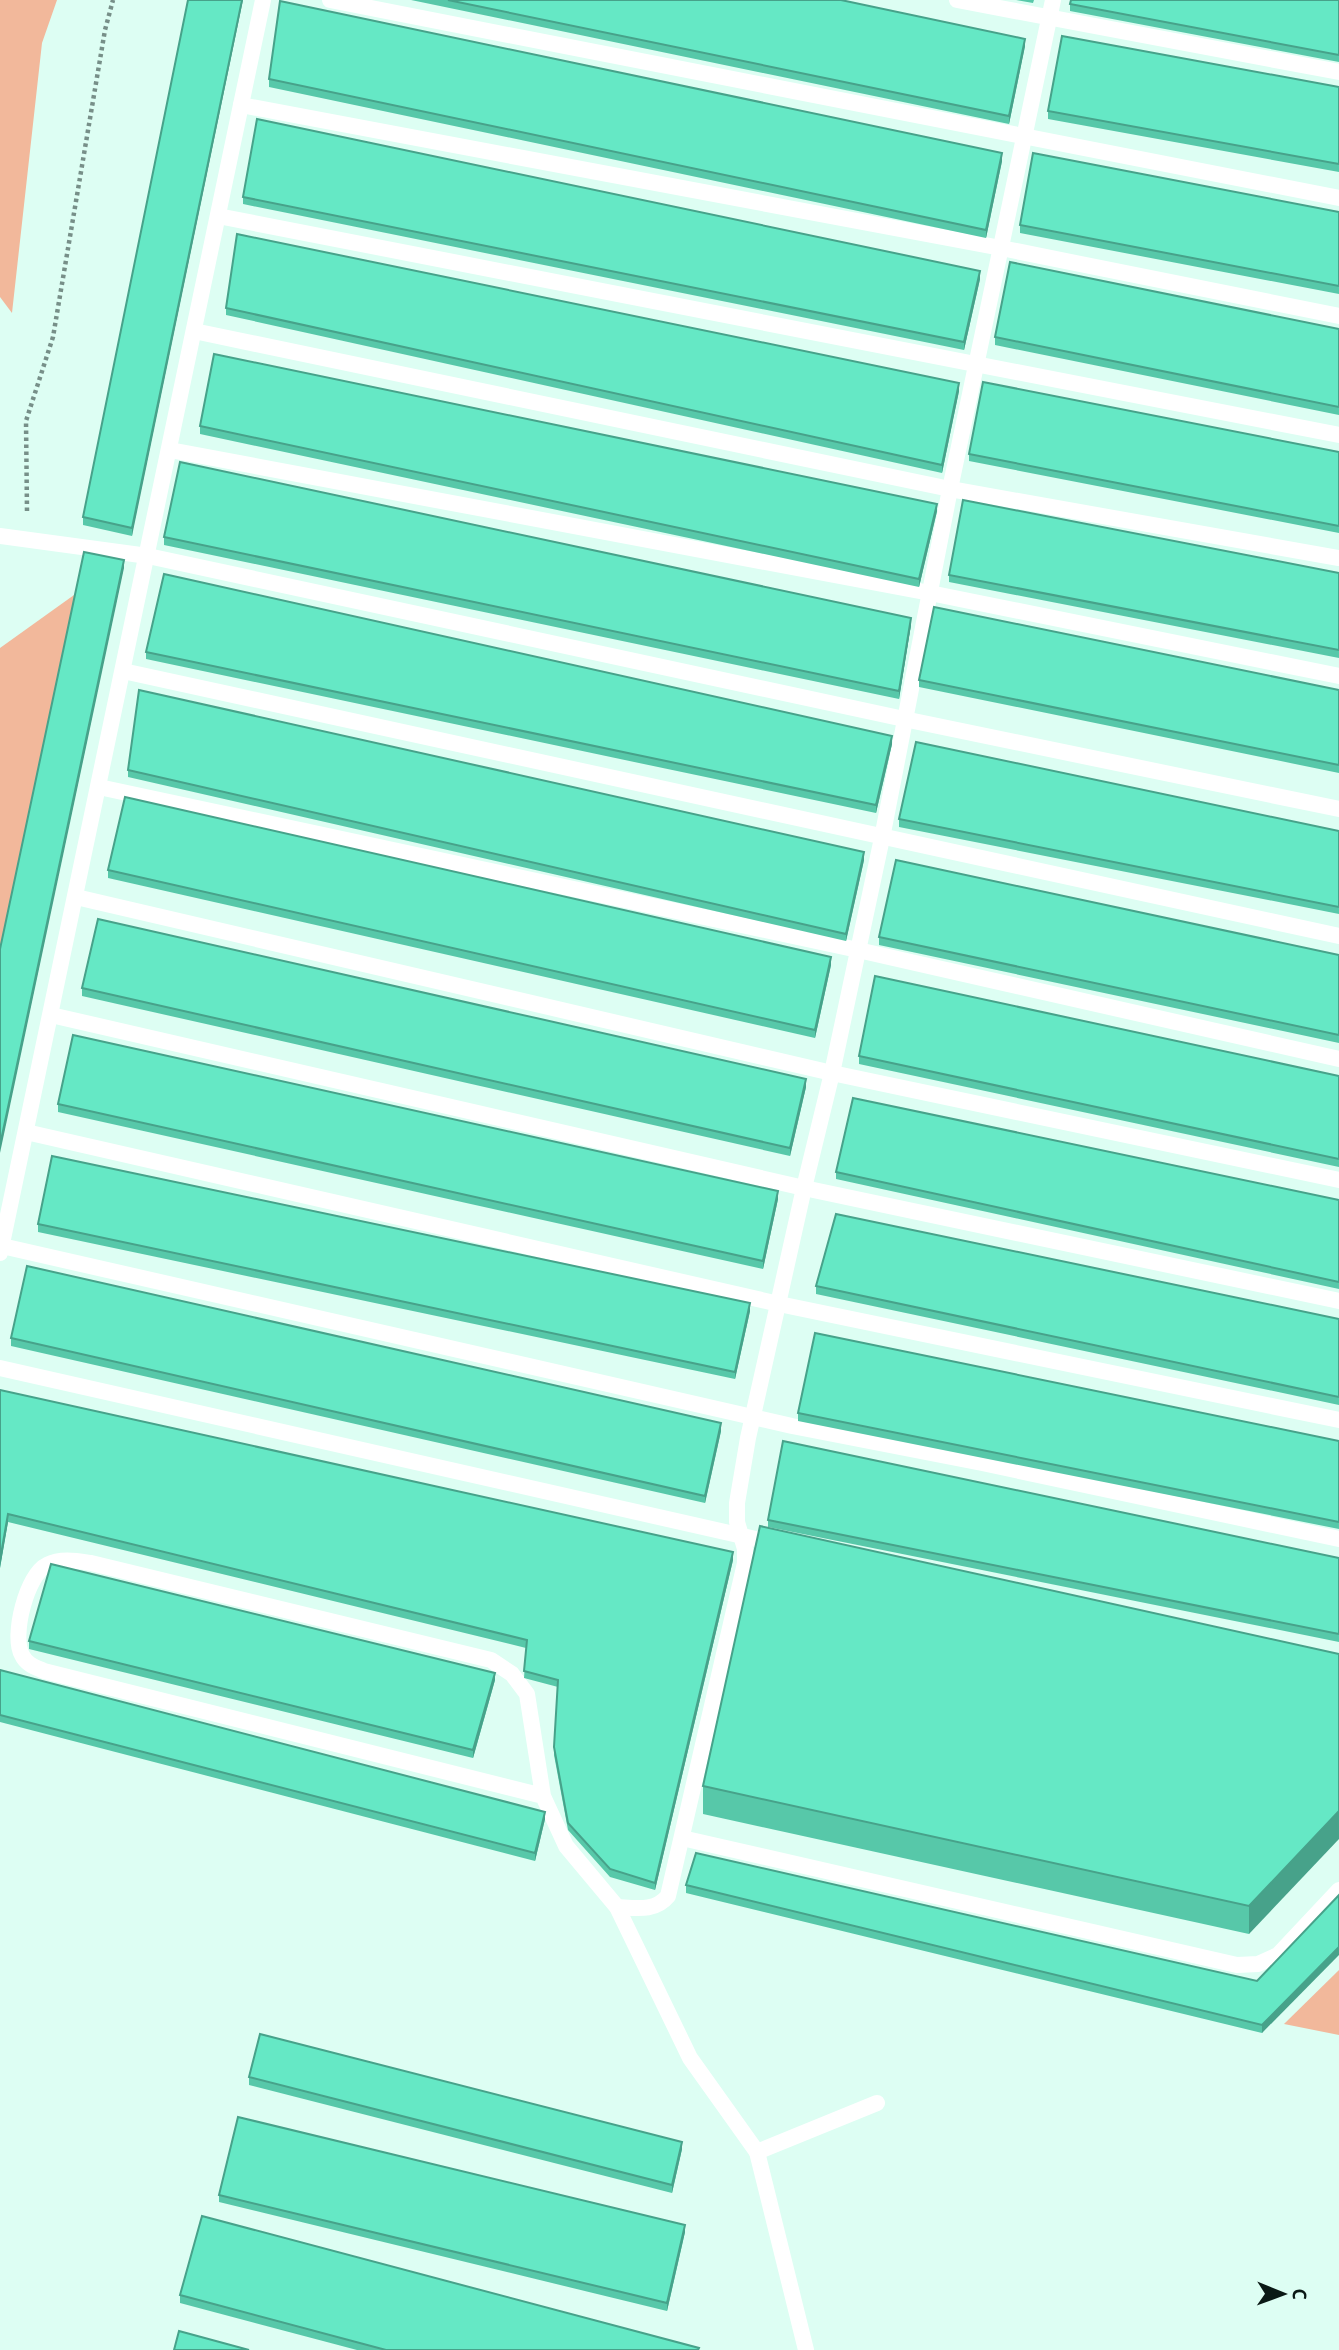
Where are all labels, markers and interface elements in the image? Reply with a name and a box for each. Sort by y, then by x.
north arrow [1248,2259,1318,2329]
text: С [1288,2289,1312,2300]

